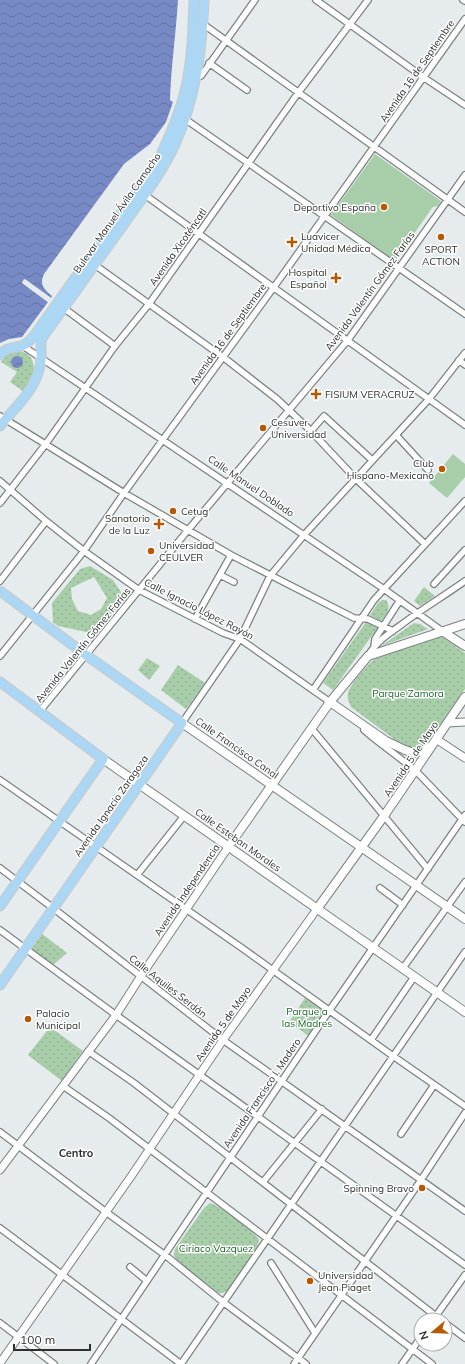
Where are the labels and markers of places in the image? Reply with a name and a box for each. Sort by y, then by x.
place label: Deportivo España [293,201,376,214]
marker: Deportivo España [379,202,389,212]
place label: Luavicer Unidad Médica [301,230,370,255]
marker: SPORT ACTION [436,232,446,242]
marker: Luavicer Unidad Médica [286,236,298,248]
place label: SPORT ACTION [422,243,460,268]
place label: Hospital Español [288,266,327,291]
marker: Hospital Español [330,272,342,284]
marker: FISIUM VERACRUZ [310,388,322,400]
place label: FISIUM VERACRUZ [325,388,414,401]
place label: Cesuver Universidad [271,416,326,441]
marker: Cesuver Universidad [258,423,268,433]
place label: Club Hispano-Mexicano [347,457,434,482]
marker: Club Hispano-Mexicano [437,464,447,474]
place label: Cetug [181,505,208,518]
marker: Cetug [168,506,178,516]
place label: Sanatorio de la Luz [105,512,150,537]
marker: Sanatorio de la Luz [153,518,165,530]
place label: Universidad CEULVER [159,539,214,564]
marker: Universidad CEULVER [146,546,156,556]
place label: Palacio Municipal [36,1007,80,1032]
marker: Palacio Municipal [23,1014,33,1024]
place label: Spinning Bravo [344,1182,414,1195]
marker: Spinning Bravo [417,1183,427,1193]
place label: Universidad Jean Piaget [318,1269,373,1294]
marker: Universidad Jean Piaget [305,1276,315,1286]

